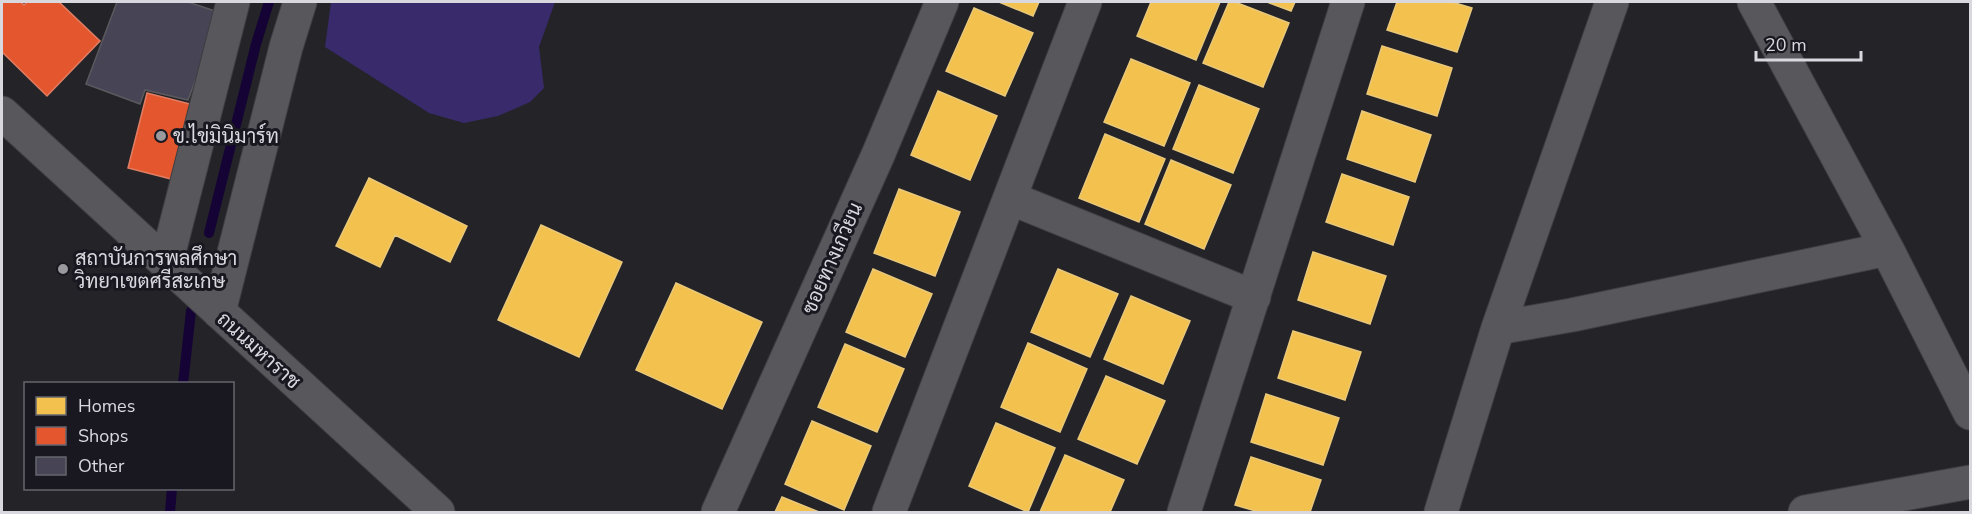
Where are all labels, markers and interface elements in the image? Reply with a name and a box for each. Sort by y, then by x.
scale bar [1756,24,1861,62]
text: 20 m [1765,33,1807,57]
place label: ข.ไข่มินิมาร์ท [173,122,279,150]
marker: ข.ไข่มินิมาร์ท [154,129,168,143]
street label: ซอยทางเกวียน [796,198,869,318]
place label: สถาบันการพลศึกษา วิทยาเขตศรีสะเกษ [74,245,237,295]
marker: สถาบันการพลศึกษา วิทยาเขตศรีสะเกษ [56,262,70,276]
street label: ถนนมหาราช [211,306,306,395]
legend [24,382,234,490]
text: Homes [78,394,135,418]
text: Shops [78,424,128,448]
text: Other [78,454,125,478]

